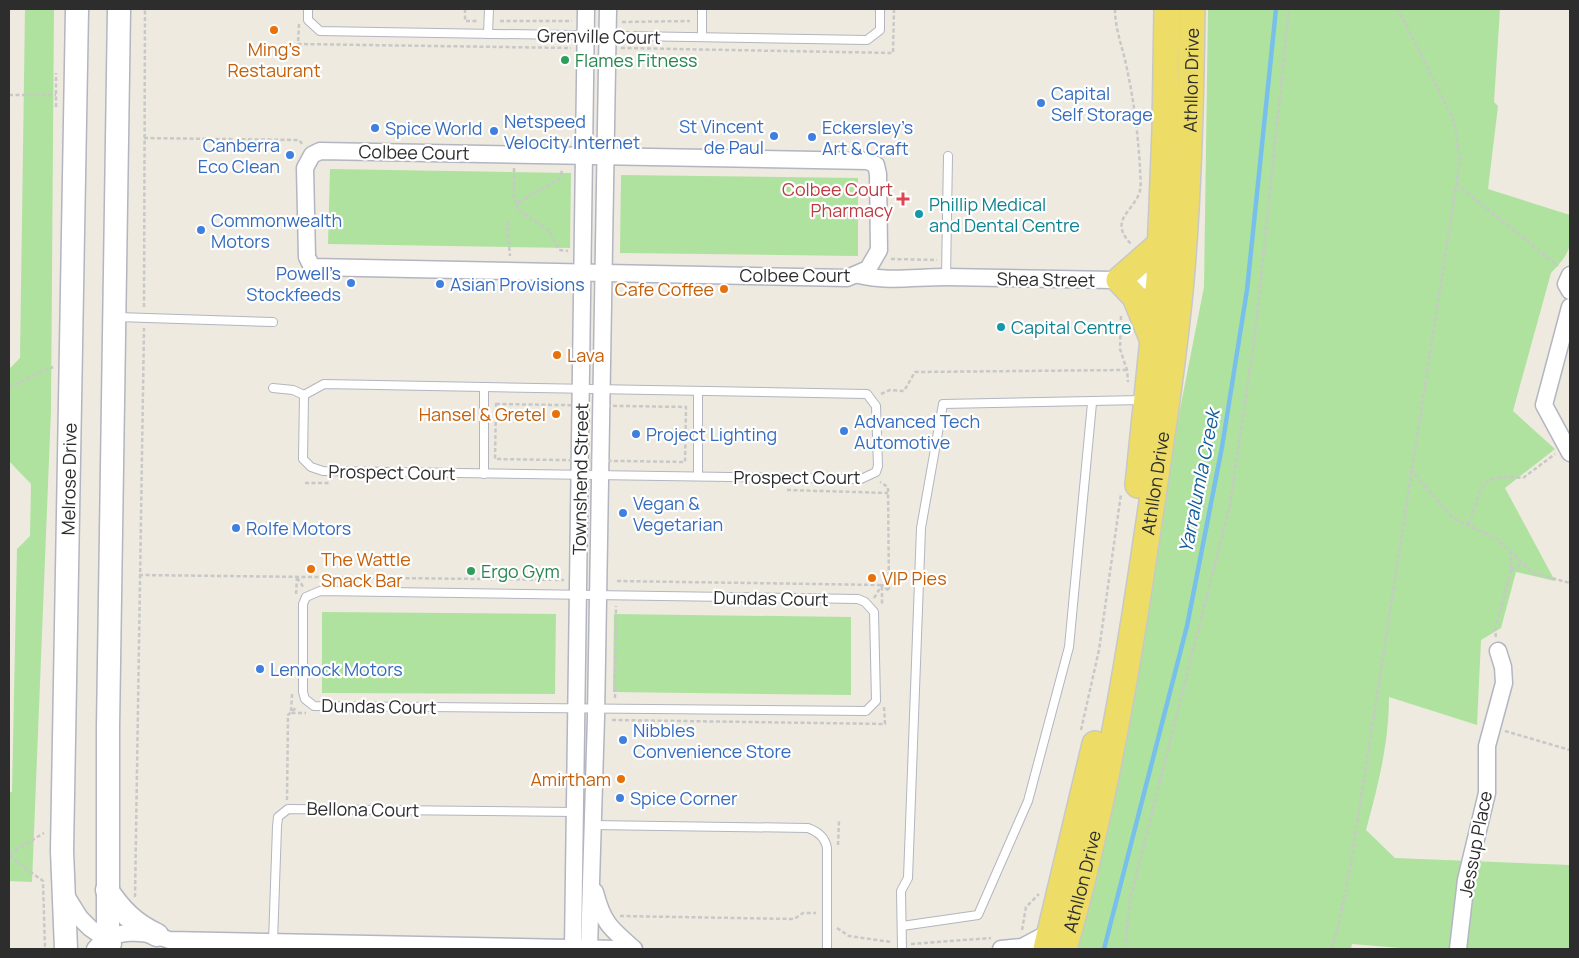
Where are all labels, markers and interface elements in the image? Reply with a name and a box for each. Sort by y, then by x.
street label: Grenville Court [537,23,661,49]
marker: Ming’s Restaurant [268,24,280,36]
street label: Athllon Drive [1178,28,1204,133]
place label: Ming’s Restaurant [227,37,321,82]
place label: Flames Fitness [575,48,698,72]
marker: Flames Fitness [559,54,571,66]
place label: Capital Self Storage [1051,81,1153,126]
marker: Capital Self Storage [1035,97,1047,109]
place label: Netspeed Velocity Internet [504,109,640,154]
place label: St Vincent de Paul [679,114,764,159]
place label: Eckersley’s Art & Craft [822,115,913,160]
place label: Spice World [385,116,483,140]
marker: Spice World [369,122,381,134]
marker: Netspeed Velocity Internet [488,125,500,137]
marker: St Vincent de Paul [768,130,780,142]
marker: Eckersley’s Art & Craft [806,131,818,143]
place label: Canberra Eco Clean [198,133,280,178]
street label: Colbee Court [358,139,470,165]
marker: Canberra Eco Clean [284,149,296,161]
place label: Colbee Court Pharmacy [782,177,893,222]
place label: Phillip Medical and Dental Centre [929,192,1080,237]
marker: Colbee Court Pharmacy [897,193,909,205]
place label: Commonwealth Motors [211,208,342,253]
marker: Phillip Medical and Dental Centre [913,208,925,220]
marker: Commonwealth Motors [195,224,207,236]
place label: Powell’s Stockfeeds [246,261,341,306]
street label: Colbee Court [740,263,850,287]
street label: Shea Street [996,266,1096,292]
place label: Asian Provisions [450,272,585,296]
marker: Powell’s Stockfeeds [345,277,357,289]
place label: Cafe Coffee [615,277,714,301]
marker: Asian Provisions [434,278,446,290]
marker: Cafe Coffee [718,283,730,295]
place label: Capital Centre [1011,315,1132,339]
marker: Capital Centre [995,321,1007,333]
place label: Lava [567,343,604,367]
marker: Lava [551,349,563,361]
place label: Hansel & Gretel [419,402,546,426]
street label: Townshend Street [567,403,593,555]
water label: Yarralumla Creek [1172,404,1226,555]
marker: Hansel & Gretel [550,408,562,420]
place label: Advanced Tech Automotive [854,409,980,454]
place label: Project Lighting [646,422,777,446]
street label: Melrose Drive [56,423,82,536]
marker: Advanced Tech Automotive [838,425,850,437]
marker: Project Lighting [630,428,642,440]
street label: Athllon Drive [1135,430,1174,537]
street label: Prospect Court [328,459,456,485]
street label: Prospect Court [733,465,861,489]
place label: Vegan & Vegetarian [633,491,723,536]
marker: Vegan & Vegetarian [617,507,629,519]
place label: Rolfe Motors [246,516,351,540]
marker: Rolfe Motors [230,522,242,534]
place label: The Wattle Snack Bar [321,547,411,592]
place label: Ergo Gym [481,559,560,583]
marker: The Wattle Snack Bar [305,563,317,575]
marker: Ergo Gym [465,565,477,577]
place label: VIP Pies [882,566,947,590]
marker: VIP Pies [866,572,878,584]
street label: Dundas Court [713,585,829,611]
place label: Lennock Motors [270,657,403,681]
marker: Lennock Motors [254,663,266,675]
street label: Dundas Court [321,693,437,719]
place label: Nibbles Convenience Store [633,718,791,763]
marker: Nibbles Convenience Store [617,734,629,746]
place label: Amirtham [530,767,611,791]
marker: Amirtham [615,773,627,785]
place label: Spice Corner [630,786,738,810]
street label: Jessup Place [1453,789,1497,899]
marker: Spice Corner [614,792,626,804]
street label: Bellona Court [306,796,420,822]
street label: Athllon Drive [1057,828,1106,935]

